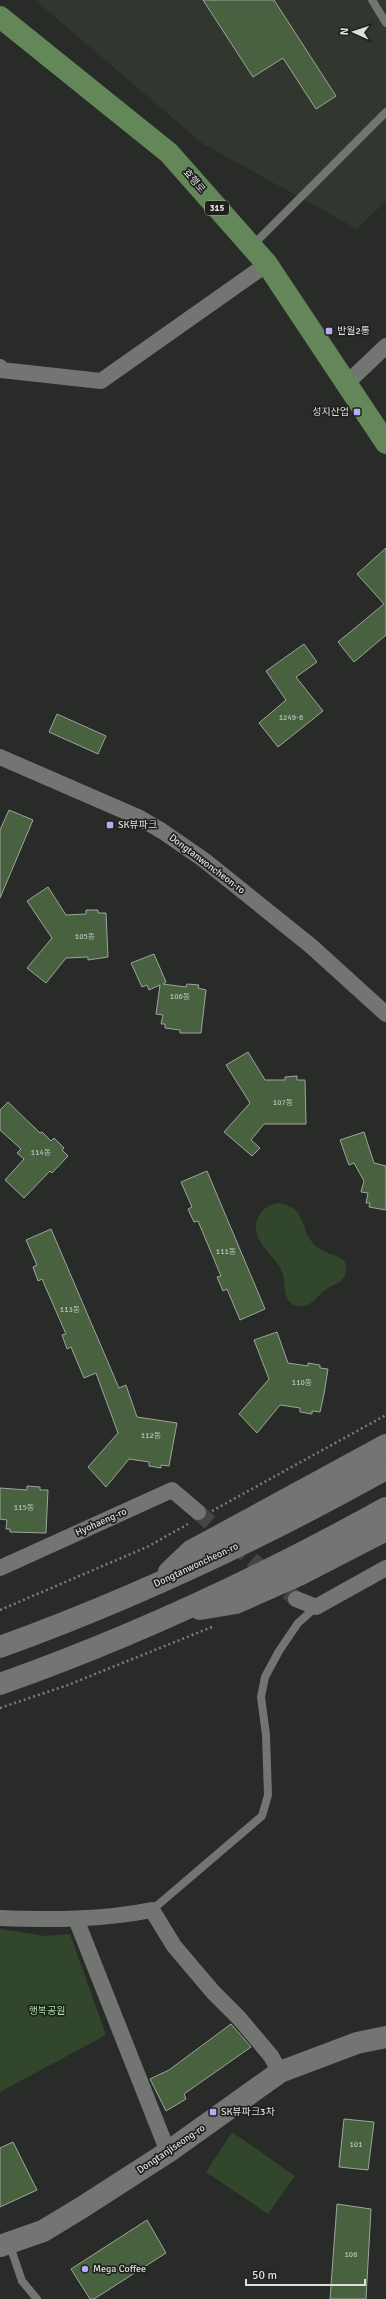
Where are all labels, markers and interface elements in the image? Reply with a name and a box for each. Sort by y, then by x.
north arrow [334,12,374,52]
text: N [338,27,351,36]
street label: 효행로 [180,167,208,195]
road number: 315 [205,201,229,215]
place label: 반월2통 [337,325,370,337]
marker: 반월2통 [324,326,334,336]
place label: 성지산업 [312,406,349,418]
marker: 성지산업 [352,407,362,417]
house number: 1249-6 [279,712,303,722]
place label: SK뷰파크 [118,819,157,831]
marker: SK뷰파크 [105,820,115,830]
street label: Dongtanwoncheon-ro [167,832,247,896]
house number: 105동 [75,931,95,941]
house number: 106동 [170,991,190,1001]
house number: 107동 [273,1097,293,1107]
house number: 114동 [31,1147,51,1157]
house number: 111동 [216,1246,236,1256]
house number: 113동 [60,1304,80,1314]
house number: 110동 [292,1377,312,1387]
house number: 112동 [141,1430,161,1440]
house number: 115동 [14,1502,34,1512]
street label: Hyohaeng-ro [73,1505,129,1539]
street label: Dongtanwoncheon-ro [152,1540,240,1590]
park label: 행복공원 [29,2005,65,2017]
place label: SK뷰파크3차 [221,2106,276,2118]
marker: SK뷰파크3차 [208,2107,218,2117]
street label: Dongtanjiseong-ro [135,2122,207,2176]
house number: 101 [350,2139,362,2149]
house number: 106 [345,2249,357,2259]
scale bar [246,2261,365,2287]
place label: Mega Coffee [93,2263,146,2275]
marker: Mega Coffee [80,2264,90,2274]
text: 50 m [252,2268,277,2283]

